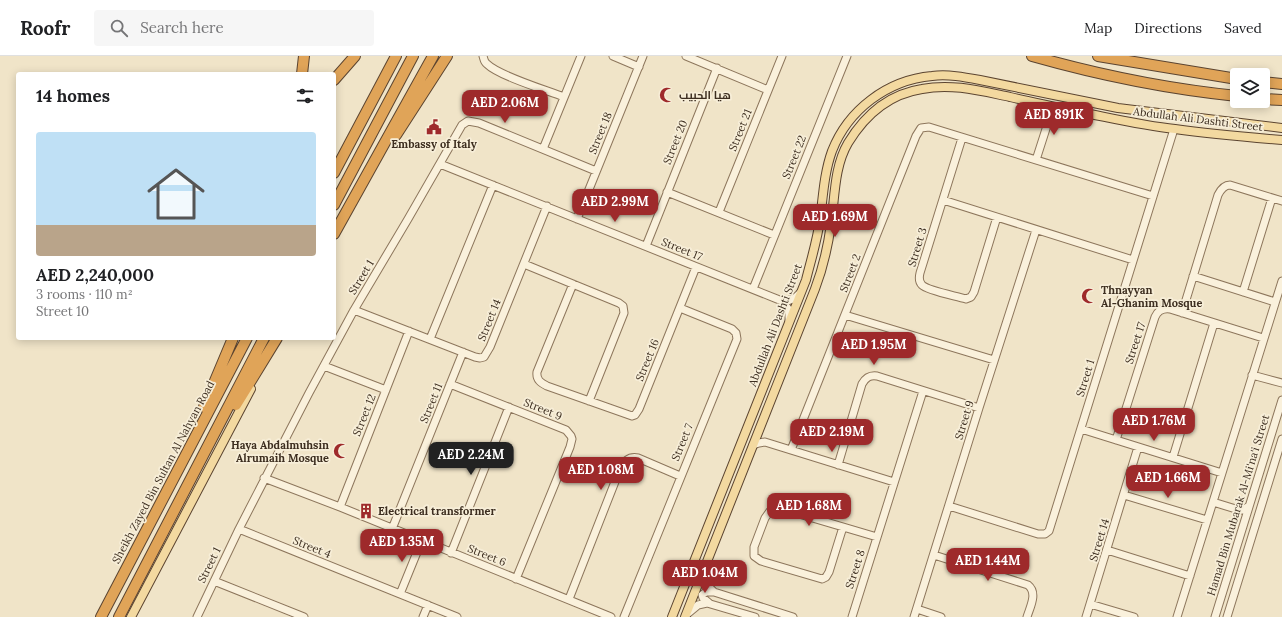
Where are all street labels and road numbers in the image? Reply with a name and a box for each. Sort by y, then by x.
street label: Abdullah Ali Dashti Street [1132,104,1264,134]
street label: Street 21 [725,107,755,153]
street label: Street 18 [585,110,615,156]
street label: Street 20 [660,118,690,166]
street label: Street 22 [779,133,809,181]
street label: Street 3 [904,226,930,268]
street label: Street 17 [659,234,705,264]
street label: Street 2 [836,252,864,294]
street label: Street 1 [345,257,377,297]
street label: Abdullah Ali Dashti Street [745,261,805,389]
street label: Street 14 [474,297,504,343]
street label: Street 17 [1122,320,1148,366]
street label: Street 16 [632,337,662,383]
street label: Street 1 [1073,358,1097,398]
street label: Sheikh Zayed Bin Sultan Al Nahyan Road [109,378,218,566]
street label: Street 11 [417,381,445,425]
street label: Street 12 [349,392,379,438]
street label: Street 9 [522,395,564,423]
street label: Street 9 [951,399,977,441]
street label: Hamad Bin Mubarak Al-Mi'na'i Street [1204,412,1272,597]
street label: Street 7 [668,421,696,463]
street label: Street 14 [1086,517,1112,563]
street label: Street 4 [291,533,333,561]
street label: Street 6 [466,541,508,569]
street label: Street 1 [194,545,224,585]
street label: Street 8 [842,548,868,590]

